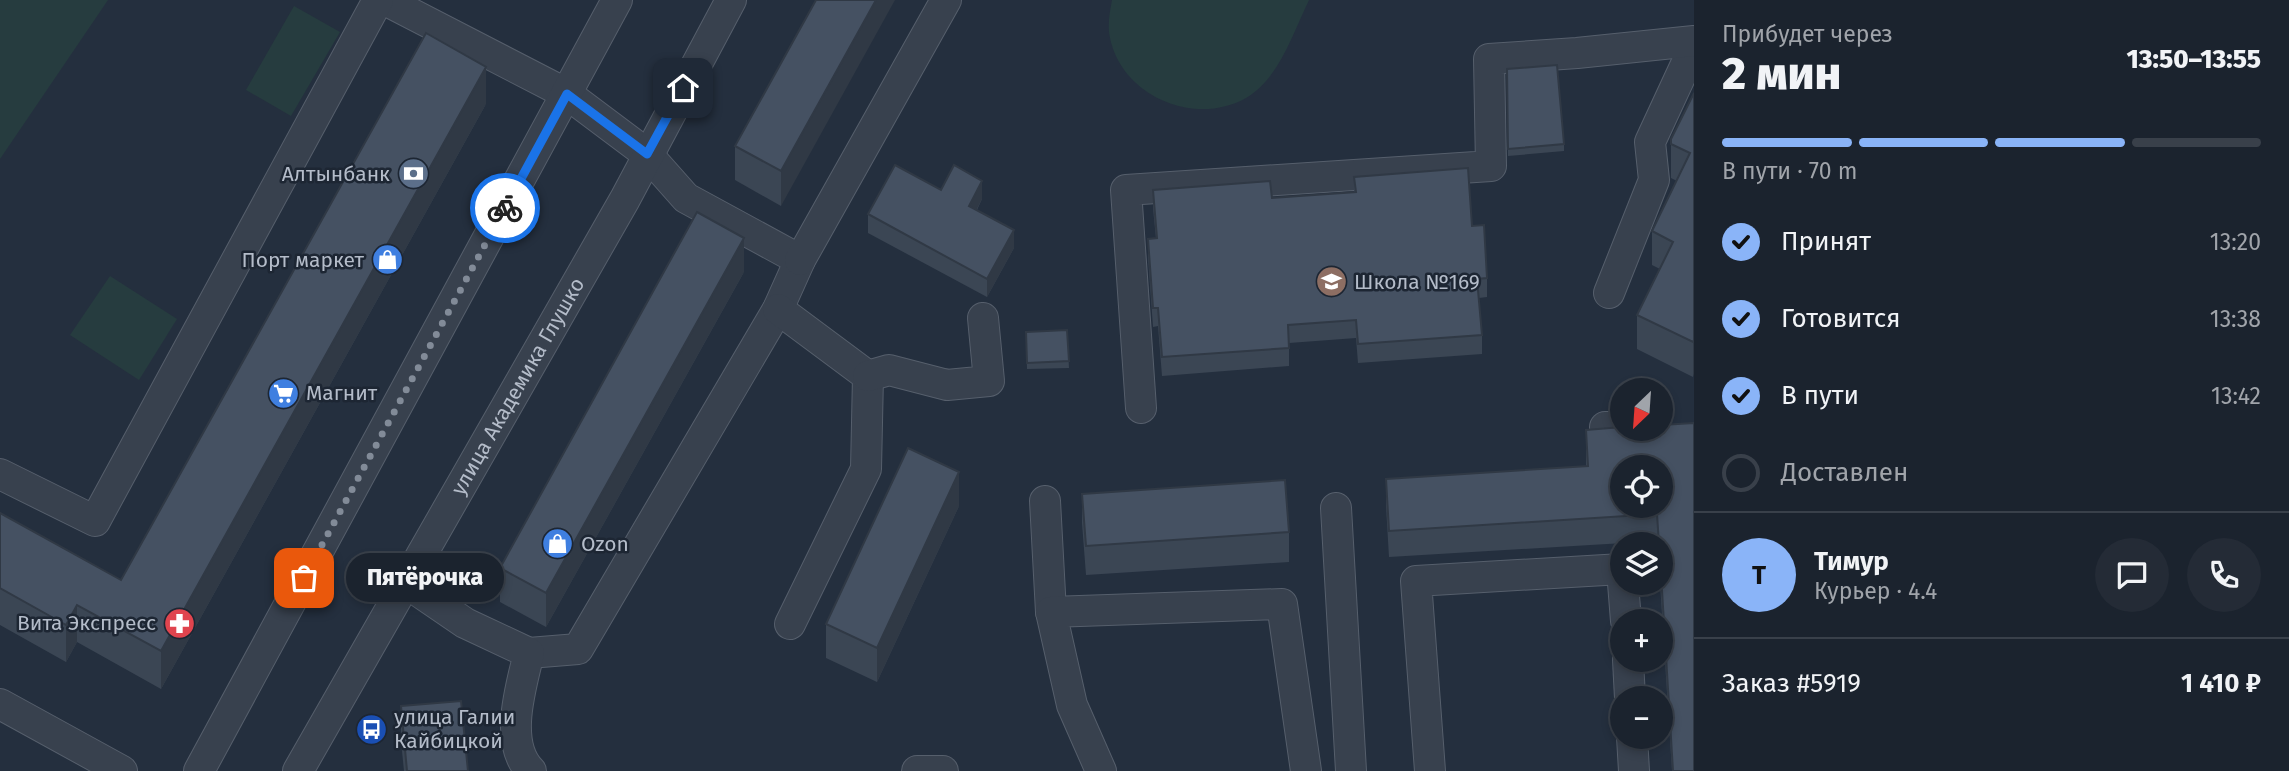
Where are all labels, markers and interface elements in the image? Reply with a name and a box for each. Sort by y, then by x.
text: Прибудет через [1722,20,1893,48]
text: 13:50–13:55 [2127,44,2261,75]
text: 2 мин [1722,46,1841,101]
pin [653,58,713,118]
icon: home [664,69,702,107]
bank icon: Алтынбанк [396,157,430,191]
text: В пути · 70 m [1722,157,1857,185]
place label: Алтынбанк [282,161,390,187]
courier [470,173,540,243]
icon: bike [486,189,524,227]
icon: check [1722,223,1760,261]
text: Принят [1781,226,1871,257]
text: 13:20 [2210,228,2261,256]
shop icon: Порт маркет [370,243,404,277]
place label: Порт маркет [241,247,365,273]
school or university icon: Школа №169 [1314,265,1348,299]
place label: Школа №169 [1354,269,1480,295]
street label: улица Академика Глушко [445,273,590,500]
icon: check [1722,300,1760,338]
text: Готовится [1781,303,1901,334]
text: 13:38 [2210,305,2261,333]
supermarket icon: Магнит [266,376,300,410]
icon: check [1722,377,1760,415]
north arrow [1610,378,1673,441]
map controls [1610,378,1673,749]
place label: Магнит [306,380,378,406]
text: В пути [1781,380,1859,411]
text: 13:42 [2211,382,2261,410]
button: locate [1610,455,1673,518]
text: Доставлен [1781,457,1908,488]
shop icon: Ozon [541,527,575,561]
place label: Ozon [581,531,629,557]
button: layers [1610,532,1673,595]
button: chat [2095,538,2169,612]
button: phone [2187,538,2261,612]
text: Тимур [1814,546,1889,577]
pin [274,548,334,608]
callout: Пятёрочка [346,554,504,602]
icon: bag [285,559,323,597]
text: Т [1752,560,1766,591]
text: Пятёрочка [367,563,483,591]
text: Курьер · 4.4 [1814,577,1937,605]
pharmacy icon: Вита Экспресс [162,606,196,640]
button: + [1610,609,1673,672]
place label: Вита Экспресс [17,610,156,636]
text: Заказ #5919 [1722,668,1861,699]
text: 1 410 ₽ [2181,668,2261,699]
button: − [1610,686,1673,749]
place label: улица Галии Кайбицкой [394,704,515,754]
bus stop icon: улица Галии Кайбицкой [354,712,388,746]

